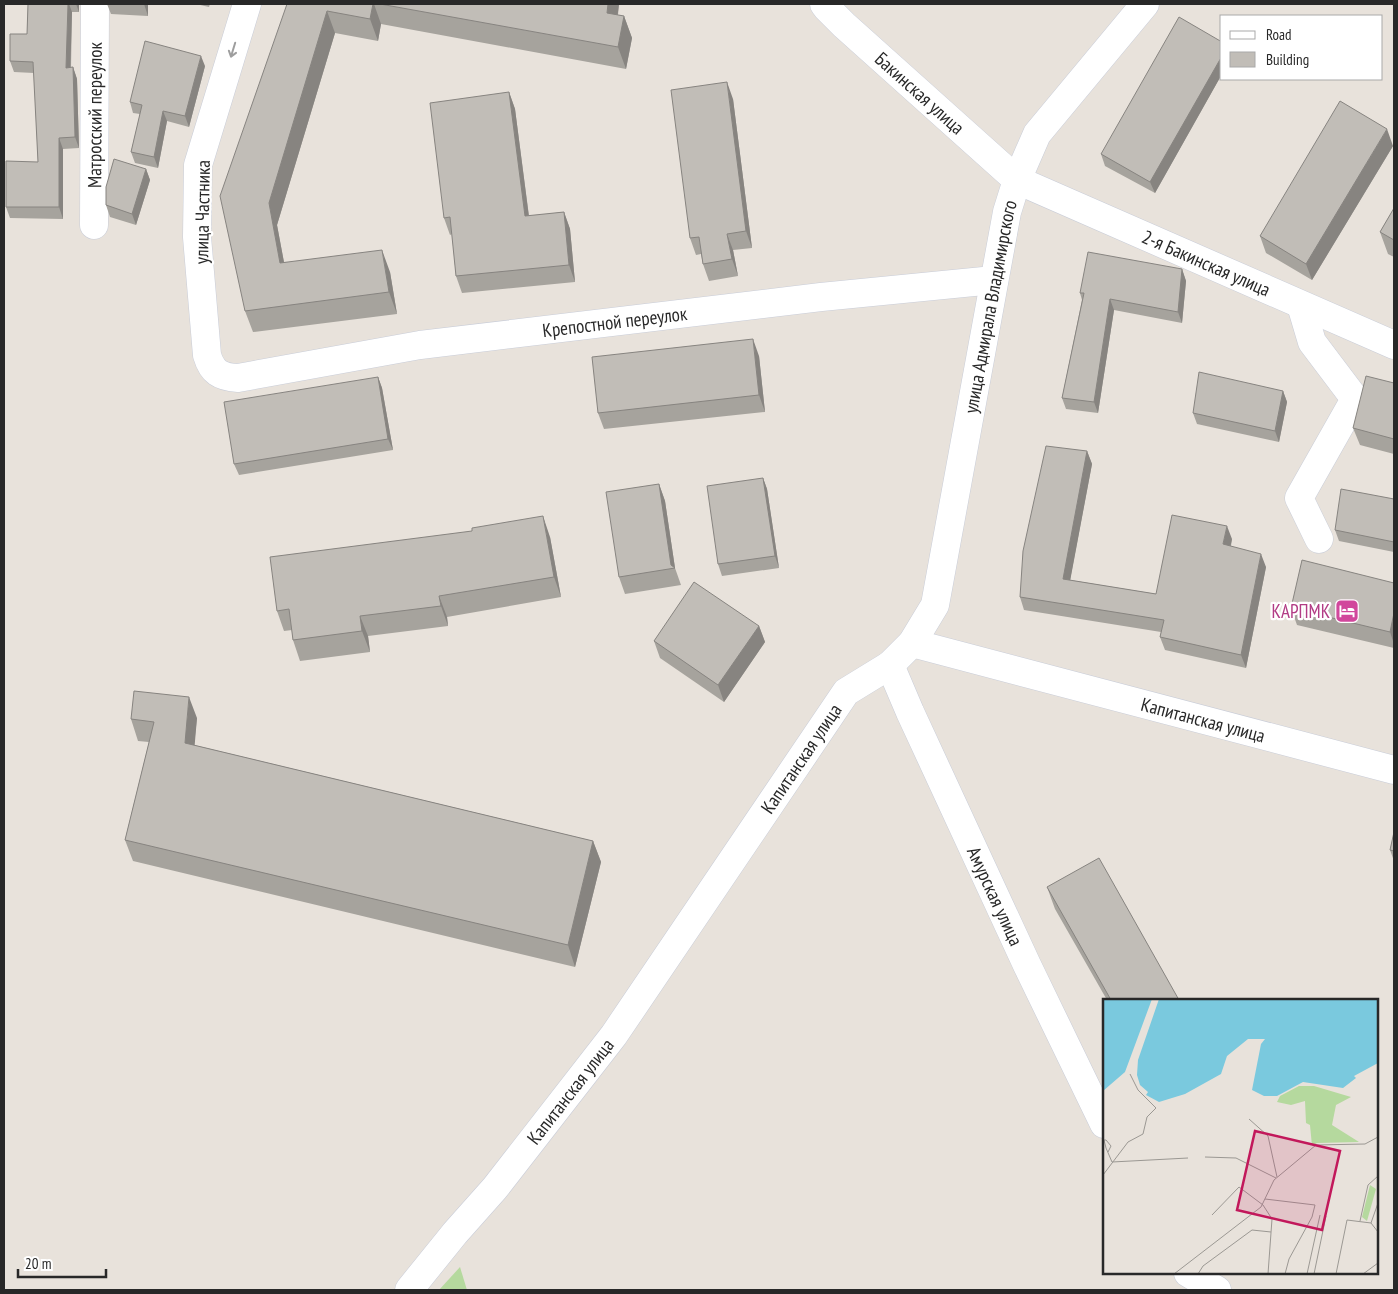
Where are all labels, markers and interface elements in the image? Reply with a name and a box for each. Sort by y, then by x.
legend [1220,15,1383,80]
text: Road [1266,25,1292,44]
street label: Матросский переулок [82,41,107,188]
one-way arrow [227,42,237,58]
street label: Бакинская улица [870,47,970,139]
text: Building [1266,50,1309,69]
street label: улица Частника [189,160,215,264]
street label: улица Адмирала Владимирского [958,197,1022,415]
street label: 2-я Бакинская улица [1139,224,1274,301]
street label: Крепостной переулок [541,301,689,342]
hotel icon: КАРПМК [1334,598,1360,624]
place label: КАРПМК [1272,599,1330,623]
street label: Капитанская улица [1138,692,1268,748]
street label: Капитанская улица [755,699,847,818]
street label: Амурская улица [962,843,1028,949]
inset map [1103,999,1378,1274]
street label: Капитанская улица [522,1034,619,1149]
scale bar [18,1246,105,1278]
text: 20 m [25,1254,51,1273]

